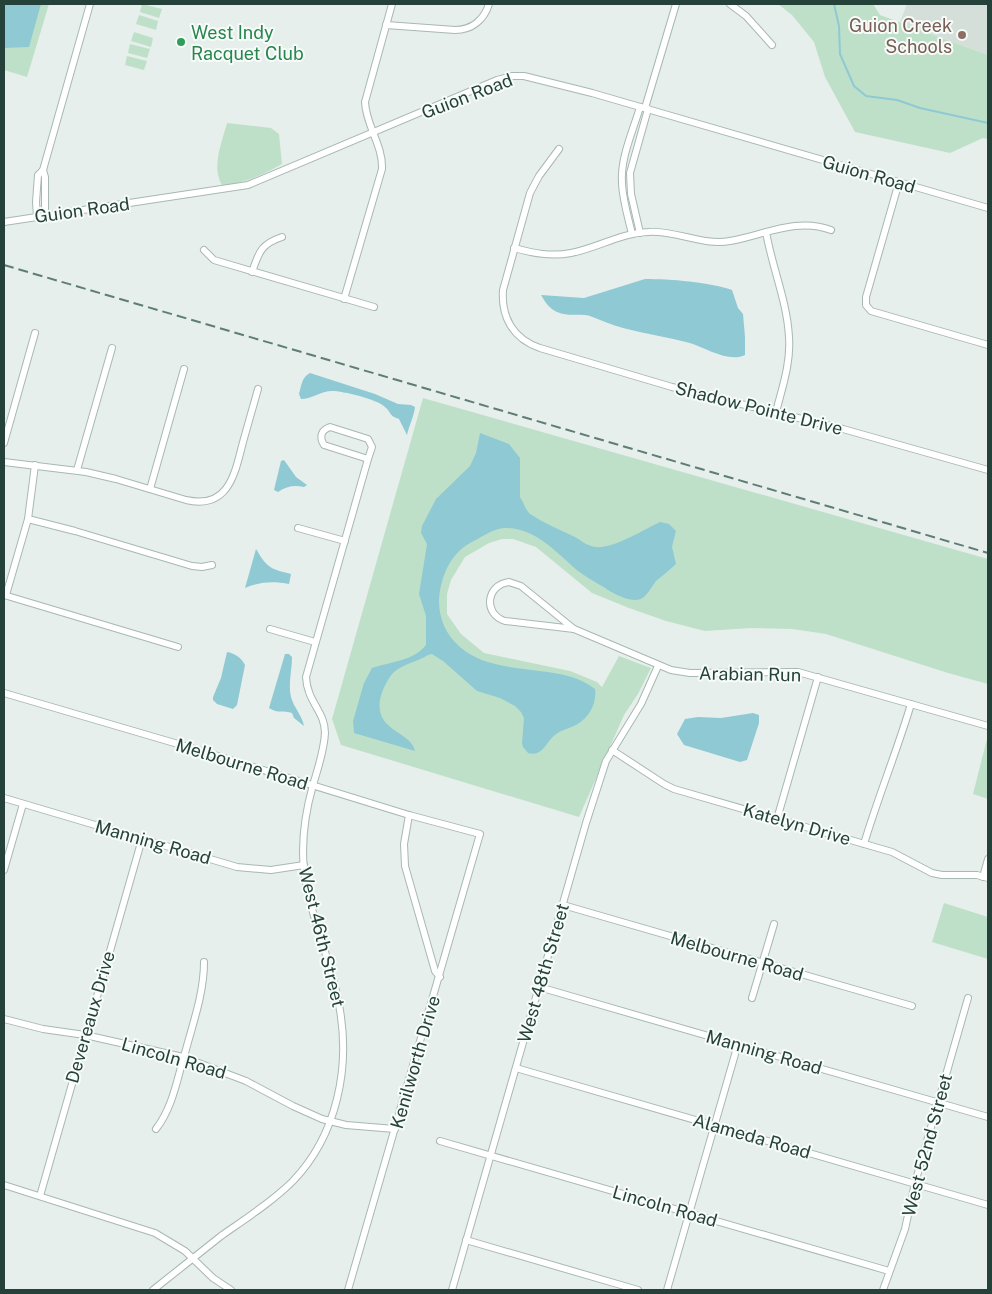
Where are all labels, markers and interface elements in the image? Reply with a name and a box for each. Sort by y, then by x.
place label: Guion Creek Schools [849,15,952,57]
place label: West Indy Racquet Club [191,22,304,64]
marker: Guion Creek Schools [956,29,968,41]
marker: West Indy Racquet Club [175,36,187,48]
street label: Guion Road [419,69,515,123]
street label: Guion Road [820,151,918,197]
street label: Guion Road [33,193,131,227]
street label: Shadow Pointe Drive [673,377,845,439]
street label: Arabian Run [699,663,801,685]
street label: Melbourne Road [173,734,311,794]
street label: Katelyn Drive [741,799,853,849]
street label: Manning Road [93,815,213,869]
street label: West 46th Street [294,865,350,1009]
street label: West 48th Street [513,901,573,1045]
street label: Melbourne Road [668,927,806,985]
street label: Devereaux Drive [61,948,119,1086]
street label: Kenilworth Drive [386,993,444,1131]
street label: Manning Road [704,1025,824,1079]
street label: Lincoln Road [119,1033,229,1083]
street label: West 52nd Street [898,1071,956,1219]
street label: Alameda Road [691,1109,813,1163]
street label: Lincoln Road [610,1181,720,1231]

